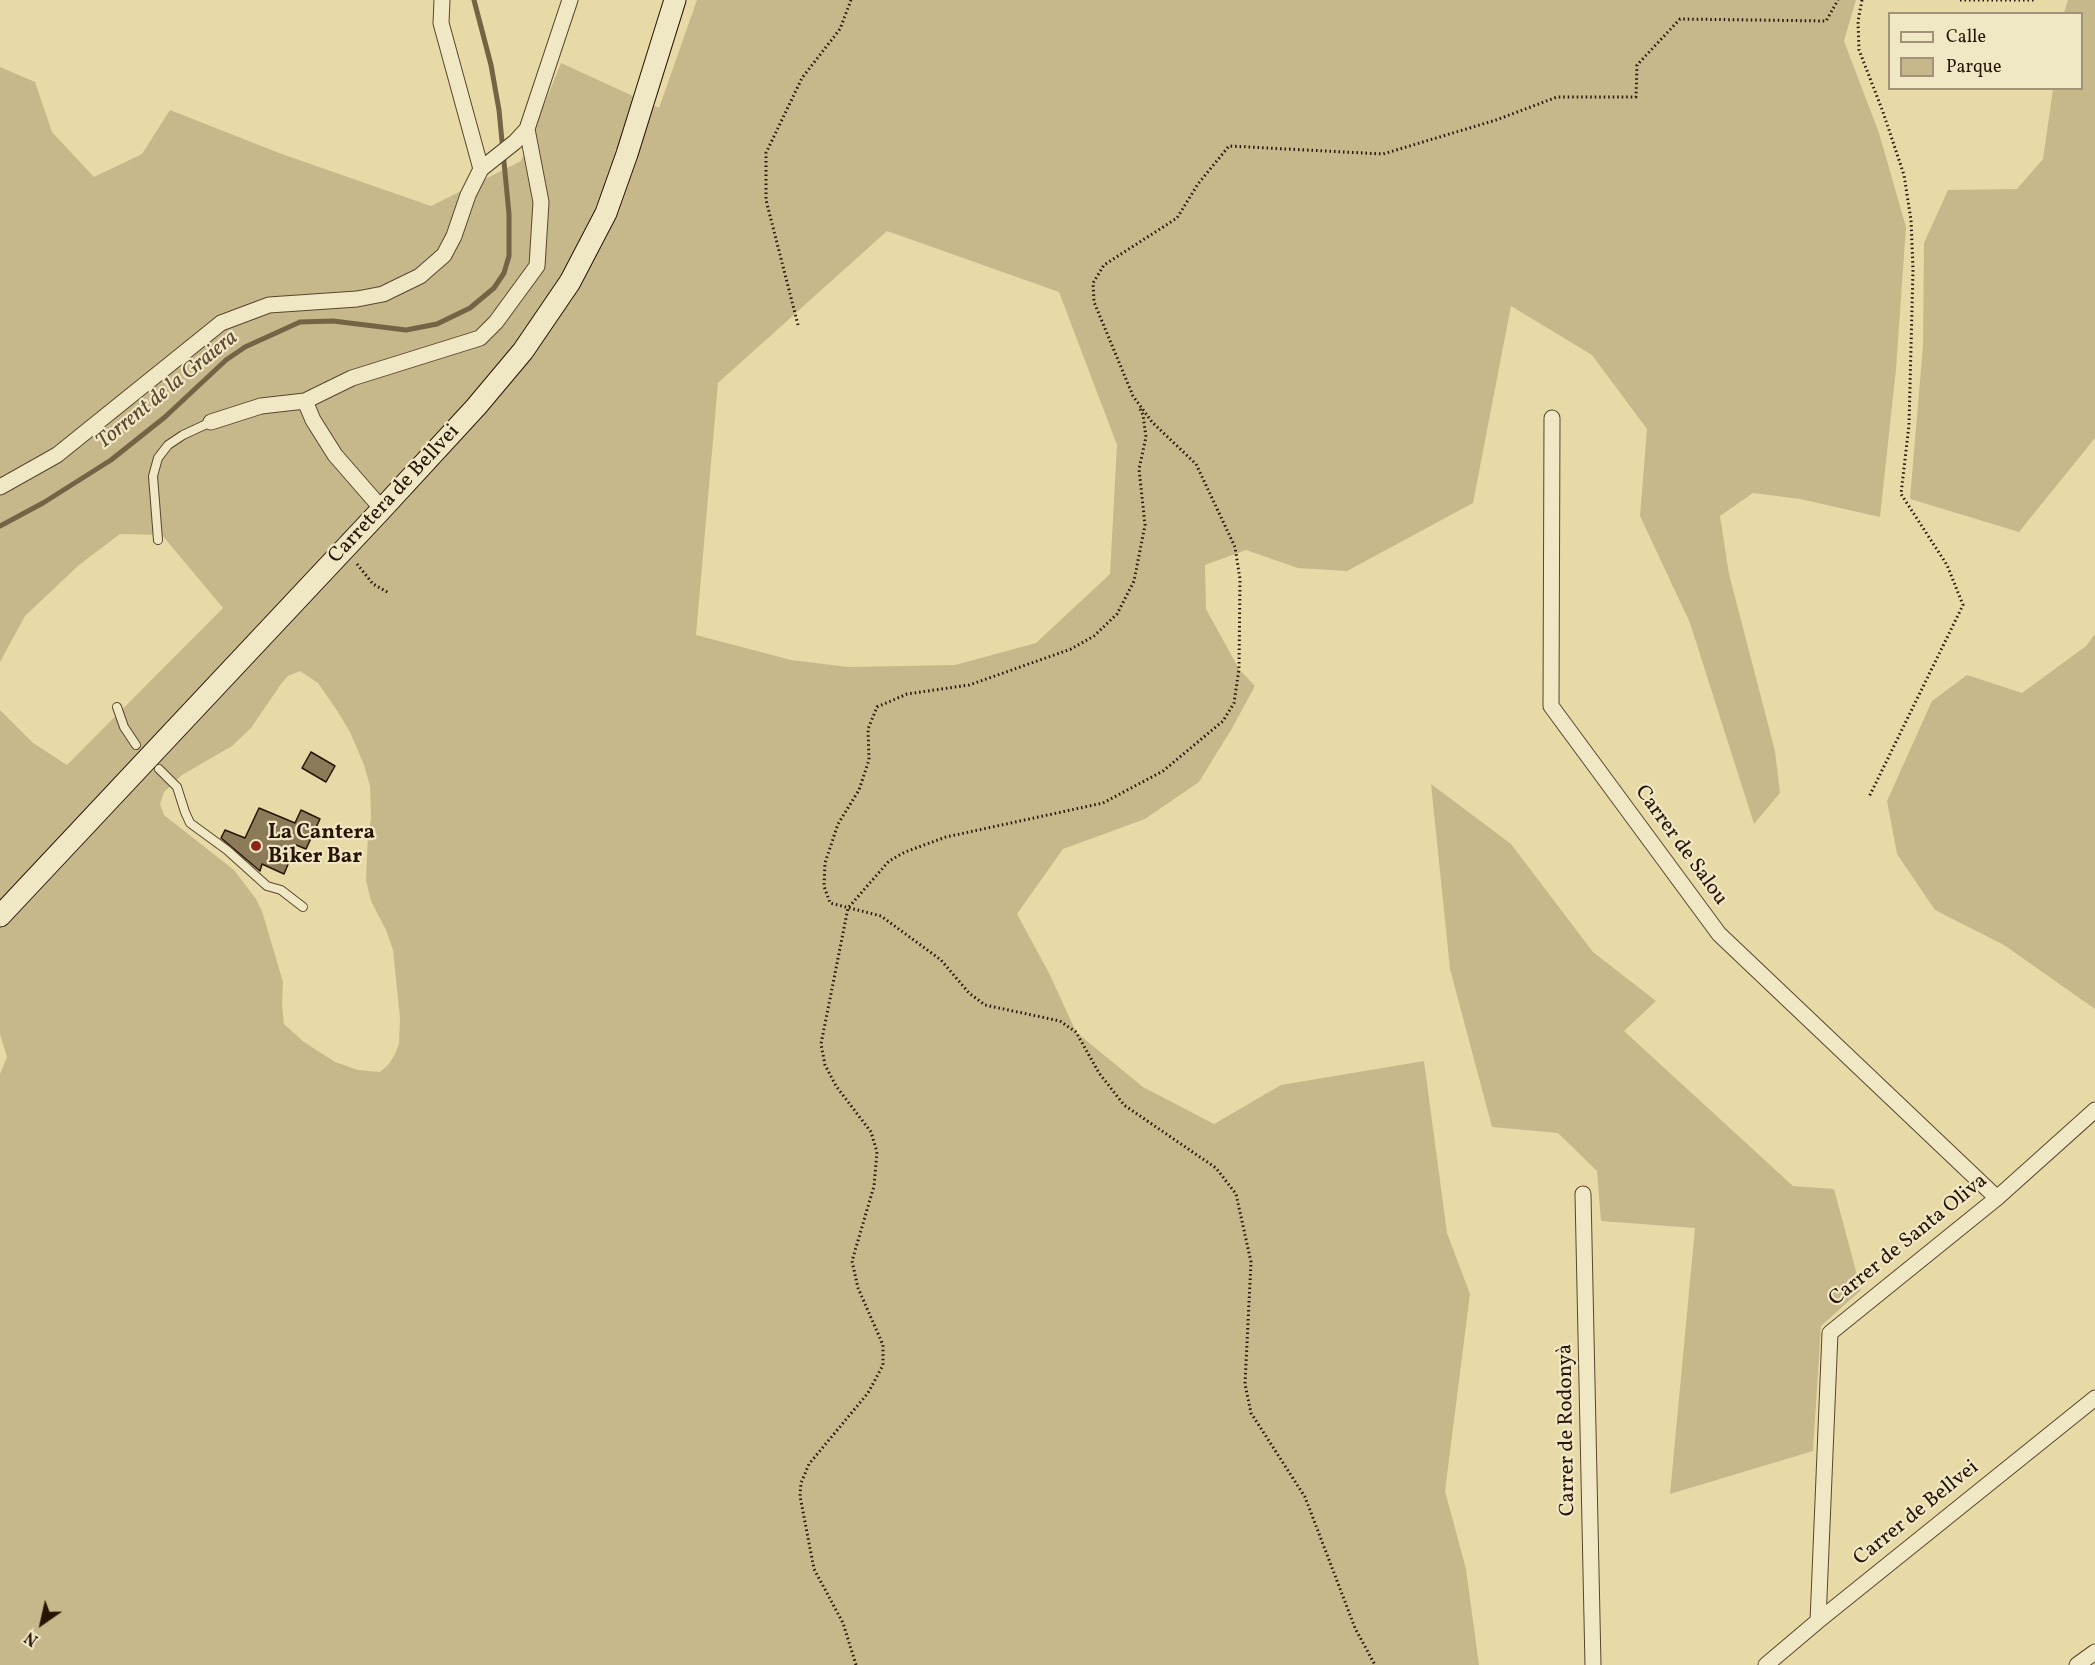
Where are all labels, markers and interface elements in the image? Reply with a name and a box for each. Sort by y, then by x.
legend [1888,12,2083,90]
text: Calle [1946,25,1986,50]
text: Parque [1946,55,2001,80]
water label: Torrent de la Graiera [92,326,244,456]
street label: Carretera de Bellvei [324,420,466,570]
street label: Carrer de Salou [1628,781,1732,911]
place label: La Cantera Biker Bar [268,821,375,871]
marker: La Cantera Biker Bar [249,839,263,853]
street label: Carrer de Santa Oliva [1825,1169,1993,1313]
street label: Carrer de Rodonyà [1554,1344,1582,1516]
street label: Carrer de Bellvei [1849,1456,1985,1572]
north arrow [12,1593,72,1653]
text: N [21,1626,43,1650]

